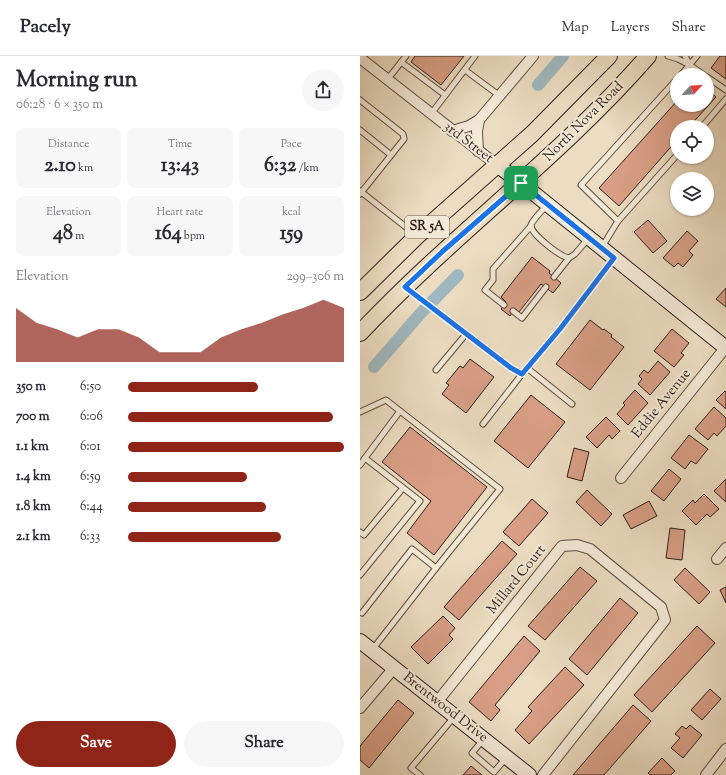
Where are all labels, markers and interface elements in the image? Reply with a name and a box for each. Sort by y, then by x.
text: Pacely [20,14,71,41]
text: Map [562,18,589,38]
text: Layers [611,18,649,38]
text: Share [671,18,706,38]
text: Morning run [16,65,138,97]
north arrow [670,68,714,112]
map controls [670,68,714,216]
button: share [302,69,344,111]
street label: North Nova Road [539,77,629,167]
text: 06:28 · 6 × 350 m [16,96,103,114]
street label: 3rd Street [439,118,497,169]
button: locate [670,120,714,164]
text: Distance [48,136,89,152]
text: Time [168,136,192,152]
text: Pace [281,136,302,152]
text: 2.10 [44,152,76,181]
text: 13:43 [161,152,199,181]
text: 6:32 [264,152,296,181]
text: km [76,160,93,176]
text: /km [296,160,319,176]
pin [504,166,538,200]
icon: arrive [510,172,532,194]
button: layers [670,172,714,216]
text: Elevation [46,204,91,220]
text: Heart rate [157,204,203,220]
text: kcal [282,204,301,220]
road number: SR 5A [405,216,449,238]
text: 48 [53,220,73,249]
text: 164 [155,220,181,249]
text: 159 [280,220,303,249]
text: m [73,228,84,244]
text: bpm [181,228,205,244]
text: Elevation [16,268,69,286]
text: 299–306 m [287,268,344,286]
street label: Eddie Avenue [628,365,696,443]
text: 350 m [16,378,46,396]
text: 6:50 [80,378,101,396]
text: 700 m [16,408,50,426]
text: 6:06 [80,408,103,426]
text: 1.1 km [16,438,49,456]
text: 6:01 [80,438,101,456]
text: 1.4 km [16,468,51,486]
text: 6:59 [80,468,100,486]
text: 1.8 km [16,498,51,516]
text: 6:44 [80,498,103,516]
text: 2.1 km [16,528,50,546]
text: 6:33 [80,528,100,546]
street label: Millard Court [483,541,551,619]
street label: Brentwood Drive [398,668,492,748]
button: Save [16,721,176,767]
button: Share [184,721,344,767]

